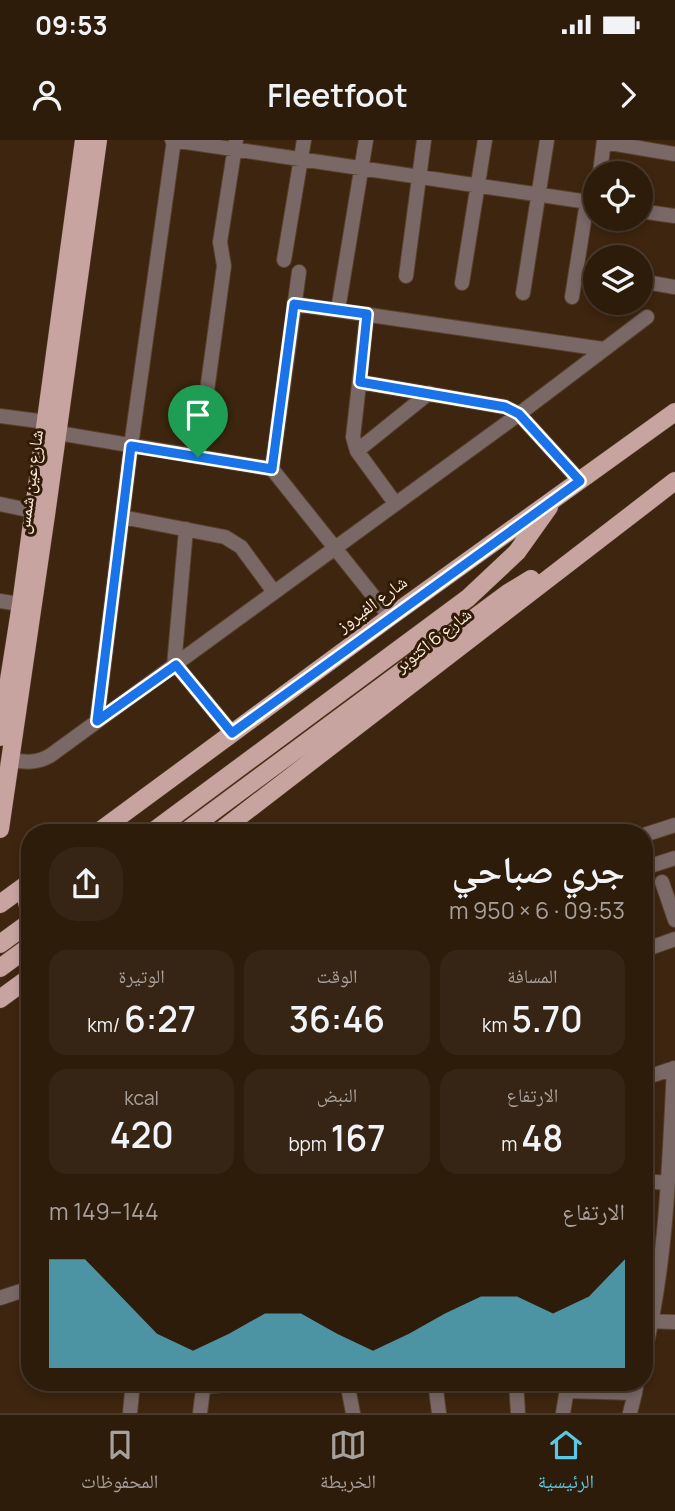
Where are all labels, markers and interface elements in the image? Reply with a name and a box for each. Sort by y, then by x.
text: 09:53 [35,7,108,43]
text: Fleetfoot [267,73,408,117]
icon: person [28,76,66,114]
icon: forward [609,76,647,114]
map controls [583,161,653,315]
button: locate [583,161,653,231]
button: layers [583,245,653,315]
pin [168,385,228,457]
icon: arrive [179,396,217,434]
street label: شارع عين شمس [10,428,48,536]
street label: شارع الفيروز [330,569,412,638]
street label: شارع 6 اكتوبر [388,602,476,677]
text: جري صباحي [451,842,625,894]
button: share [49,847,123,921]
text: 09:53 · 6 × 950 m [449,894,625,926]
text: الوتيرة [119,963,165,989]
text: الوقت [317,963,357,989]
text: المسافة [507,963,558,989]
text: 6:27 [124,995,196,1043]
text: 36:46 [289,995,385,1043]
text: 5.70 [511,995,583,1043]
text: /km [87,1012,124,1038]
text: km [482,1012,511,1038]
text: النبض [317,1082,357,1108]
text: الارتفاع [506,1082,558,1108]
text: kcal [124,1085,159,1111]
text: 420 [110,1111,174,1159]
text: 167 [331,1114,386,1162]
text: 48 [521,1114,563,1162]
text: bpm [288,1131,331,1157]
text: m [501,1131,521,1157]
text: 144–149 m [49,1195,158,1227]
text: الارتفاع [562,1195,625,1227]
tab: المحفوظات [81,1426,158,1500]
tab: الخريطة [320,1426,376,1500]
tab: الرئيسية [538,1426,594,1500]

